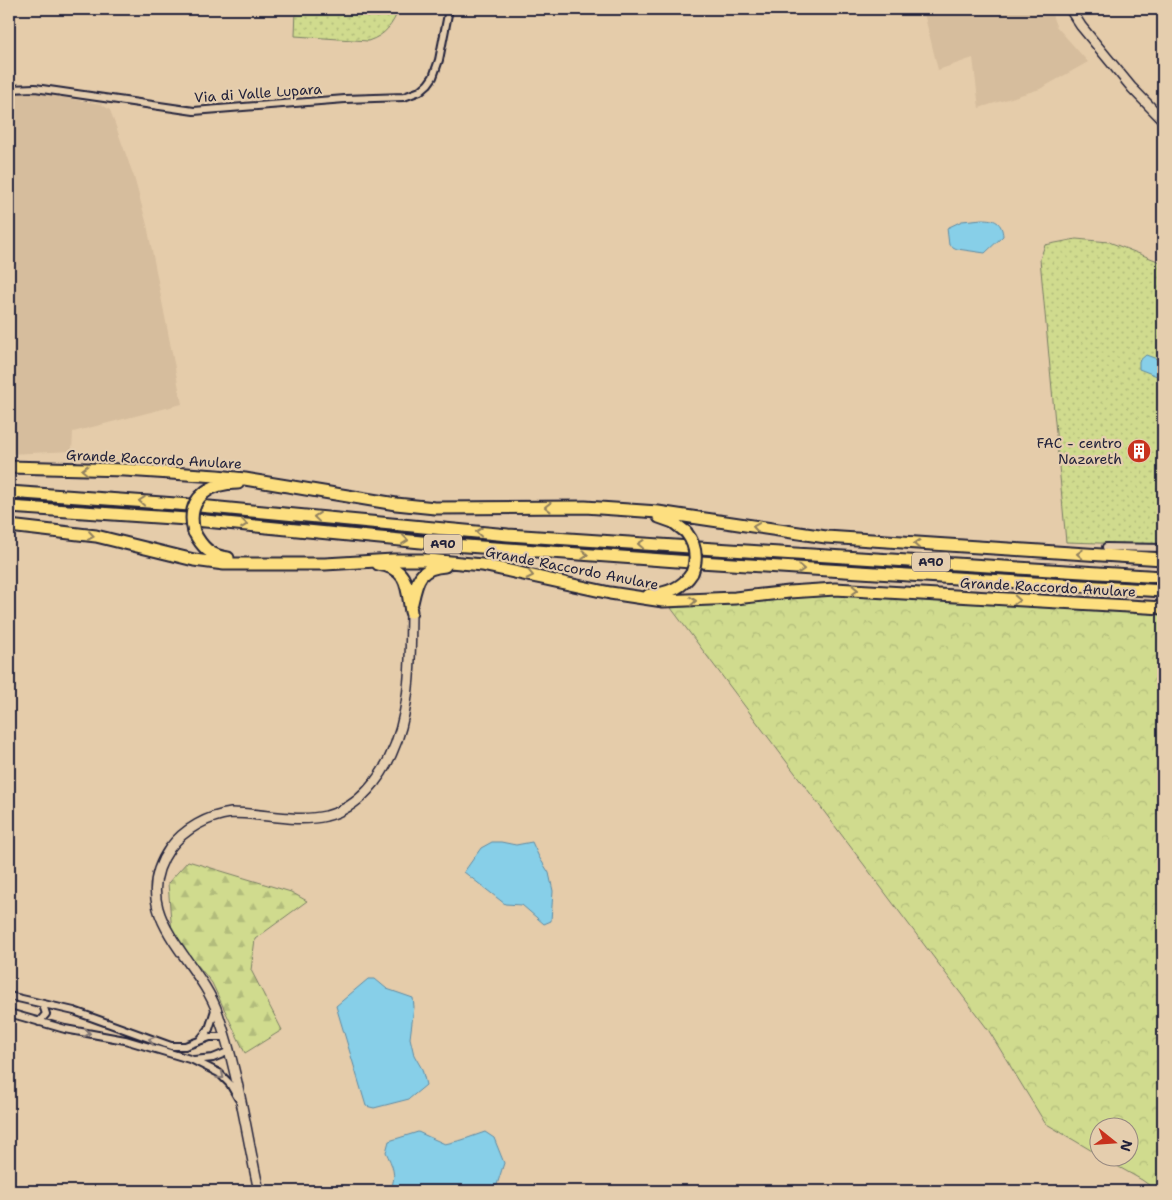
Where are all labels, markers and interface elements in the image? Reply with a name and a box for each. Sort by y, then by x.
street label: Via di Valle Lupara [193,80,323,106]
place label: FAC - centro Nazareth [1037,434,1122,468]
building icon: FAC - centro Nazareth [1126,438,1152,464]
street label: Grande Raccordo Anulare [66,445,242,473]
one-way arrow [81,465,88,475]
one-way arrow [137,496,145,507]
one-way arrow [544,502,552,512]
one-way arrow [313,512,321,523]
one-way arrow [240,518,248,529]
one-way arrow [752,522,760,532]
one-way arrow [475,527,483,538]
one-way arrow [86,530,95,540]
one-way arrow [402,534,410,545]
road number: A90 [424,534,462,554]
one-way arrow [637,538,645,549]
one-way arrow [913,538,921,549]
street label: Grande Raccordo Anulare [484,542,660,594]
one-way arrow [581,549,589,560]
one-way arrow [1075,549,1083,560]
road number: A90 [912,552,950,572]
one-way arrow [797,563,805,574]
one-way arrow [525,569,534,580]
street label: Grande Raccordo Anulare [960,573,1136,601]
one-way arrow [851,585,859,596]
one-way arrow [1013,594,1021,605]
one-way arrow [689,595,697,606]
one-way arrow [82,1027,91,1037]
one-way arrow [148,1036,156,1046]
one-way arrow [215,1071,224,1079]
north arrow [1090,1118,1140,1168]
text: N [1116,1138,1137,1154]

